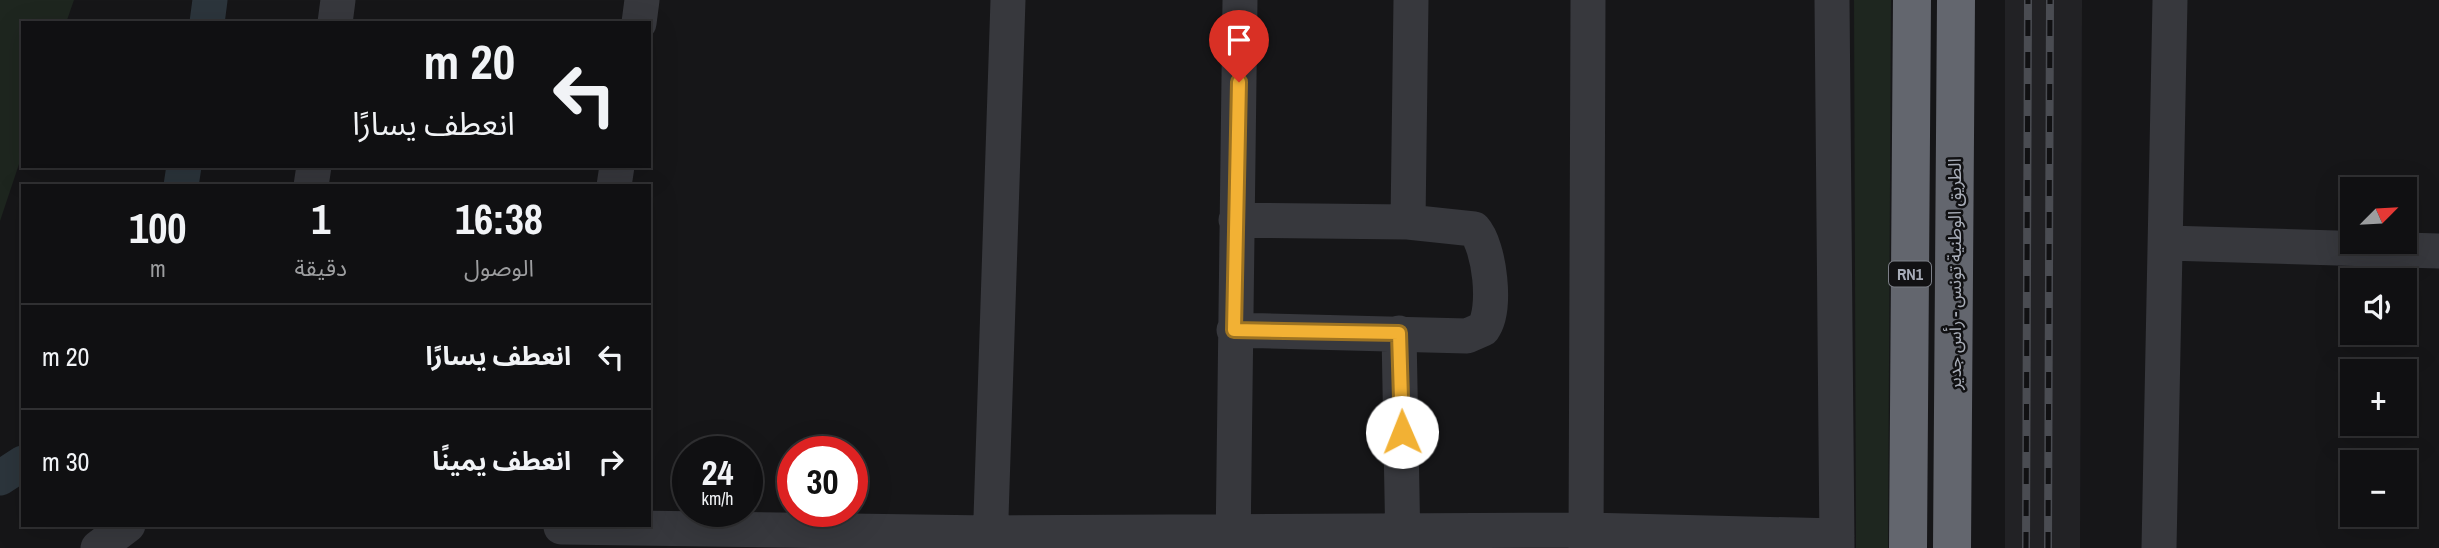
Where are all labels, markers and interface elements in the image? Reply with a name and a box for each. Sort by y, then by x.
pin [1209,10,1269,82]
icon: arrive [1220,21,1258,59]
text: 20 m [423,28,515,94]
icon: left [539,49,630,140]
text: انعطف يسارًا [352,102,515,145]
street label: الطريق الوطنية تونس - رأس جدير [1942,158,1967,391]
north arrow [2340,177,2417,254]
map controls [2340,177,2417,527]
text: 1 [311,191,330,247]
text: 16:38 [455,191,543,247]
text: 100 [129,200,187,256]
text: دقيقة [295,252,347,283]
text: الوصول [464,252,534,283]
text: m [150,253,166,284]
road number: RN1 [1889,262,1931,286]
button: sound [2340,268,2417,345]
text: انعطف يسارًا [425,338,571,373]
icon: left [592,338,630,376]
text: 20 m [42,339,89,374]
button: + [2340,359,2417,436]
position arrow [1365,395,1439,469]
speed limit sign: 30 [777,436,868,527]
text: انعطف يمينًا [432,443,571,478]
icon: right [592,443,630,481]
text: 30 m [42,444,89,479]
text: 24 [702,449,733,496]
button: − [2340,450,2417,527]
text: km/h [702,486,734,511]

